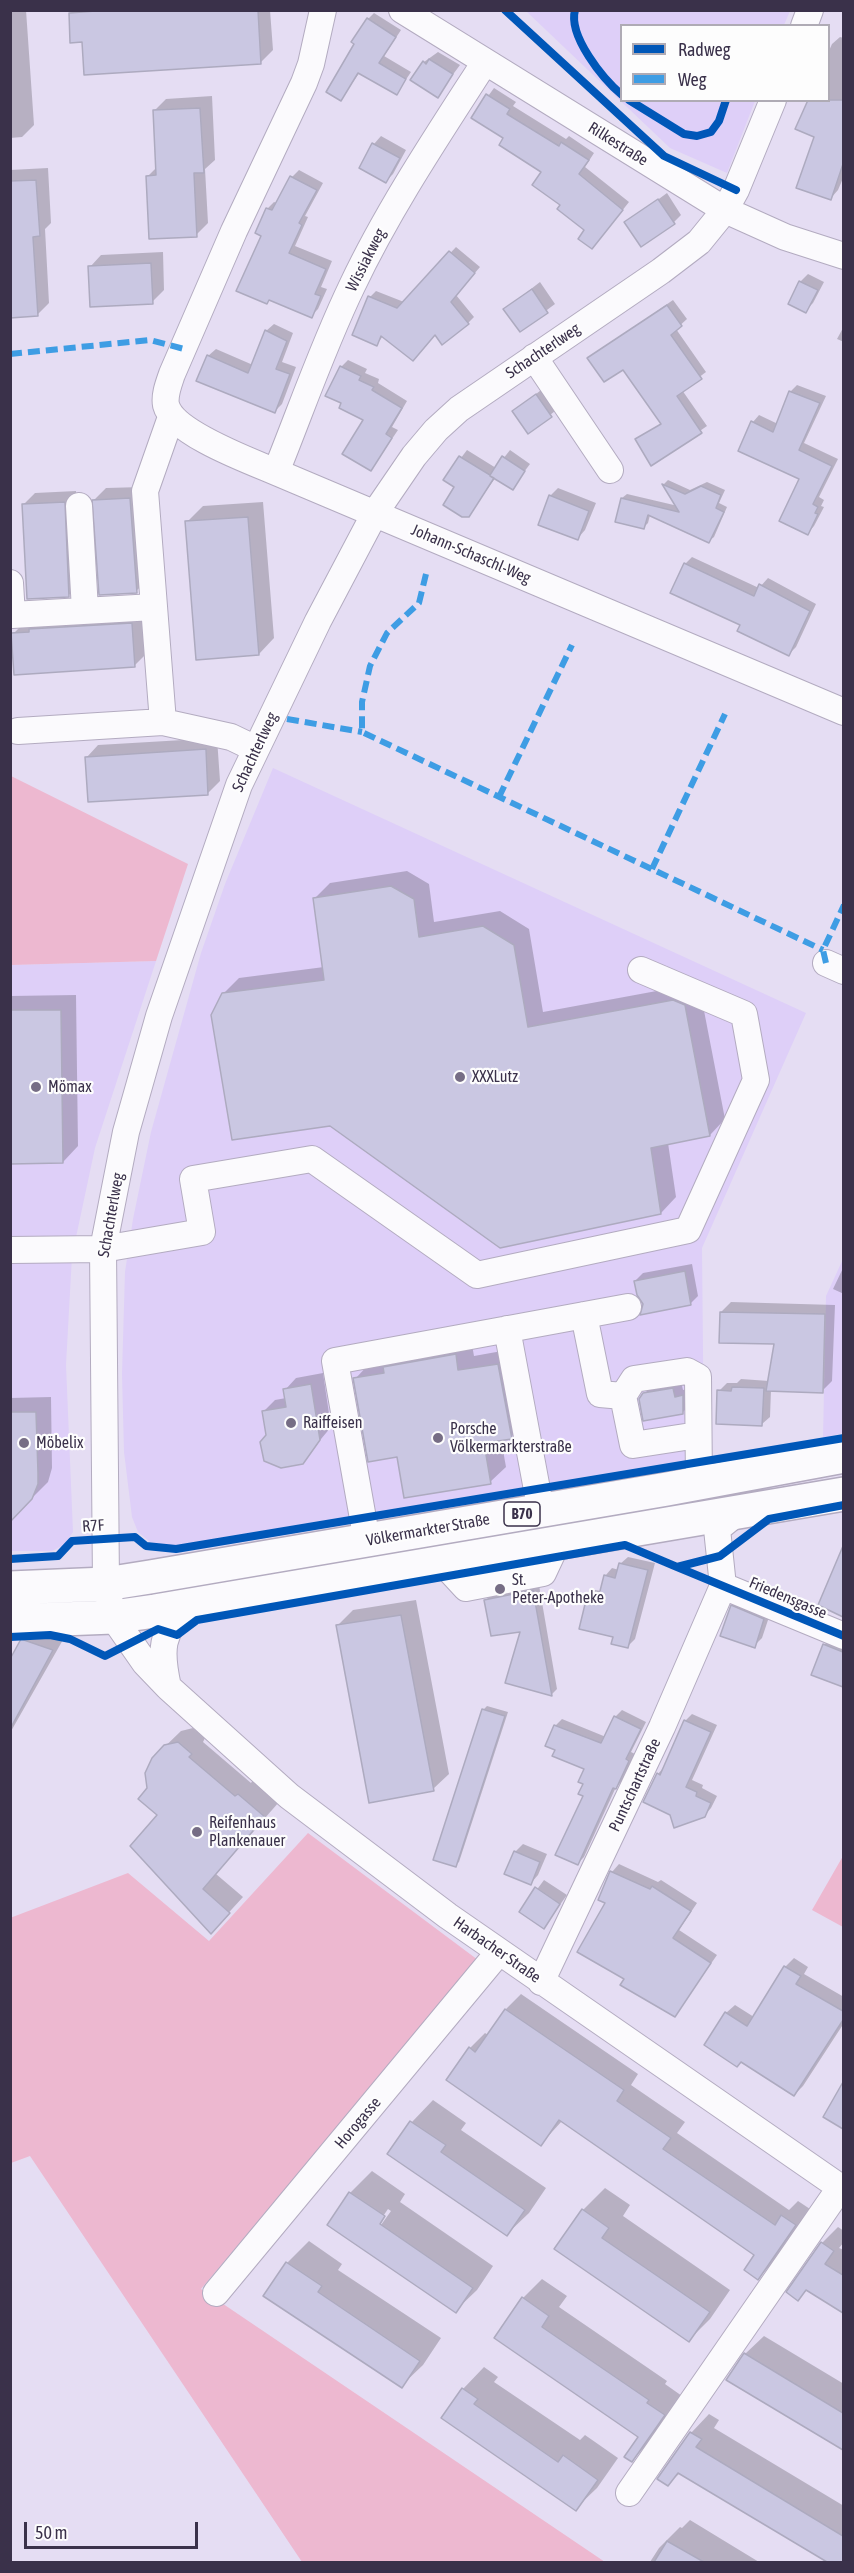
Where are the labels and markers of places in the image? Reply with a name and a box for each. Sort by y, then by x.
place label: XXXLutz [472,1067,518,1087]
marker: XXXLutz [453,1070,467,1084]
place label: Mömax [48,1077,92,1097]
marker: Mömax [29,1080,43,1094]
place label: Raiffeisen [303,1413,362,1433]
marker: Raiffeisen [284,1416,298,1430]
place label: Porsche Völkermarkterstraße [450,1419,572,1457]
marker: Porsche Völkermarkterstraße [431,1431,445,1445]
place label: Möbelix [36,1433,83,1453]
marker: Möbelix [17,1436,31,1450]
place label: St. Peter-Apotheke [512,1570,604,1608]
marker: St. Peter-Apotheke [493,1582,507,1596]
place label: Reifenhaus Plankenauer [209,1813,285,1851]
marker: Reifenhaus Plankenauer [190,1825,204,1839]

